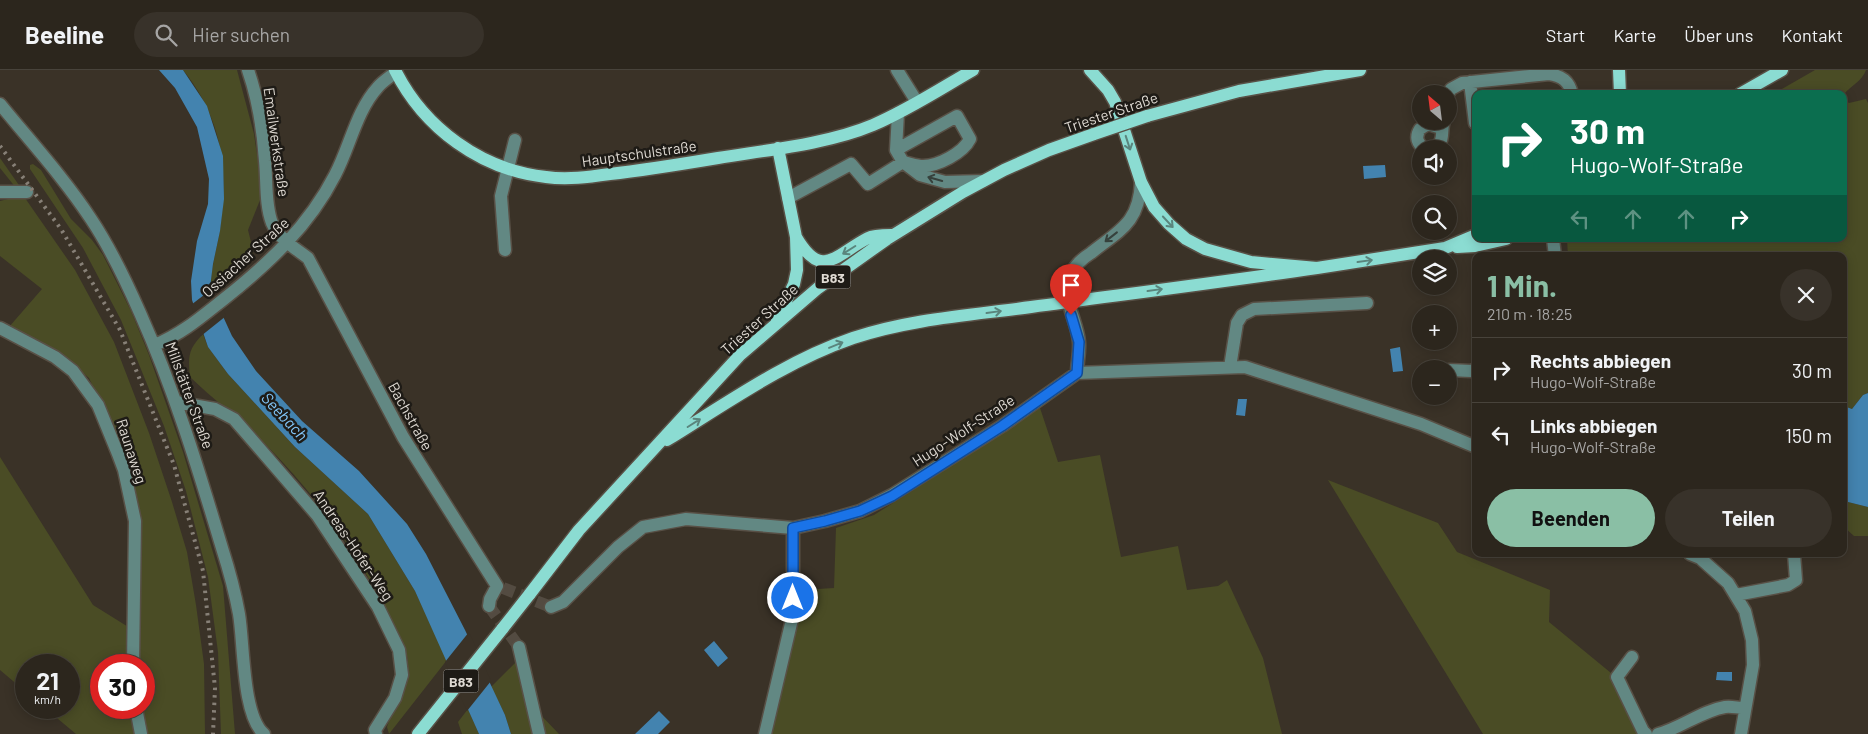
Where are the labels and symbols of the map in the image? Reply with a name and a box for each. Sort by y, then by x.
north arrow [1412,85,1458,130]
street label: Emailwerkstraße [260,86,294,198]
street label: Triester Straße [1062,88,1160,136]
one-way arrow [1124,135,1133,150]
street label: Hauptschulstraße [580,136,698,170]
one-way arrow [927,174,943,183]
street label: Ossiacher Straße [198,213,292,301]
one-way arrow [1162,216,1174,229]
one-way arrow [1104,232,1118,242]
one-way arrow [843,245,857,255]
one-way arrow [1357,256,1373,266]
pin [1050,264,1092,315]
road number: B83 [816,266,850,288]
street label: Triester Straße [717,280,801,358]
one-way arrow [1147,285,1163,295]
one-way arrow [986,307,1002,317]
street label: Millstätter Straße [162,339,218,451]
one-way arrow [828,340,843,349]
street label: Bachstraße [385,379,437,453]
water label: Seebach [258,388,312,444]
street label: Hugo-Wolf-Straße [909,390,1017,470]
street label: Raunaweg [113,416,151,486]
one-way arrow [686,418,700,428]
street label: Andreas-Hofer-Weg [310,486,398,604]
position arrow [766,571,818,623]
speed limit sign: 30 [90,654,155,719]
road number: B83 [444,670,478,692]

